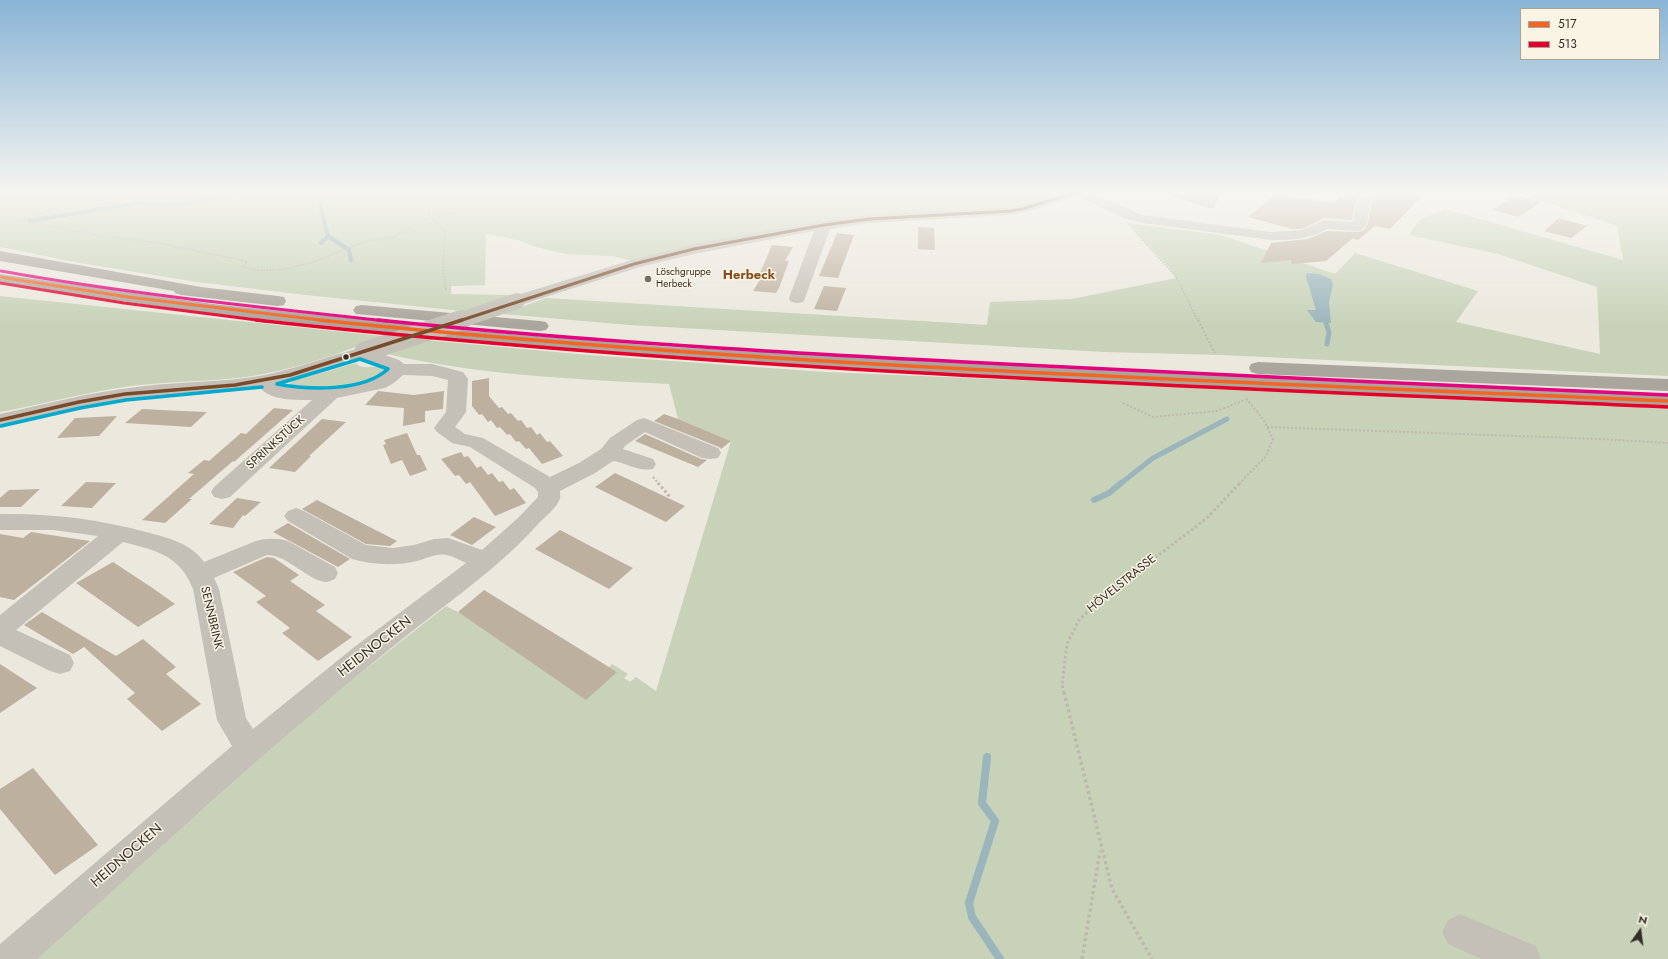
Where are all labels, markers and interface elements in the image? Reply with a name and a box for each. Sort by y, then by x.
legend [1520,8,1660,60]
text: 517 [1558,15,1576,33]
text: 513 [1558,35,1577,53]
place label: Löschgruppe Herbeck [656,267,711,290]
district label: Herbeck [723,268,775,284]
marker: Löschgruppe Herbeck [643,274,653,284]
unlabelled marker [341,352,351,362]
street label: SPRINKSTÜCK [244,413,308,473]
street label: HÖVELSTRASSE [1085,552,1159,616]
street label: SENNBRINK [197,585,225,651]
street label: HEIDNOCKEN [335,613,415,681]
street label: HEIDNOCKEN [88,821,166,891]
north arrow [1620,911,1660,951]
text: N [1637,911,1649,928]

